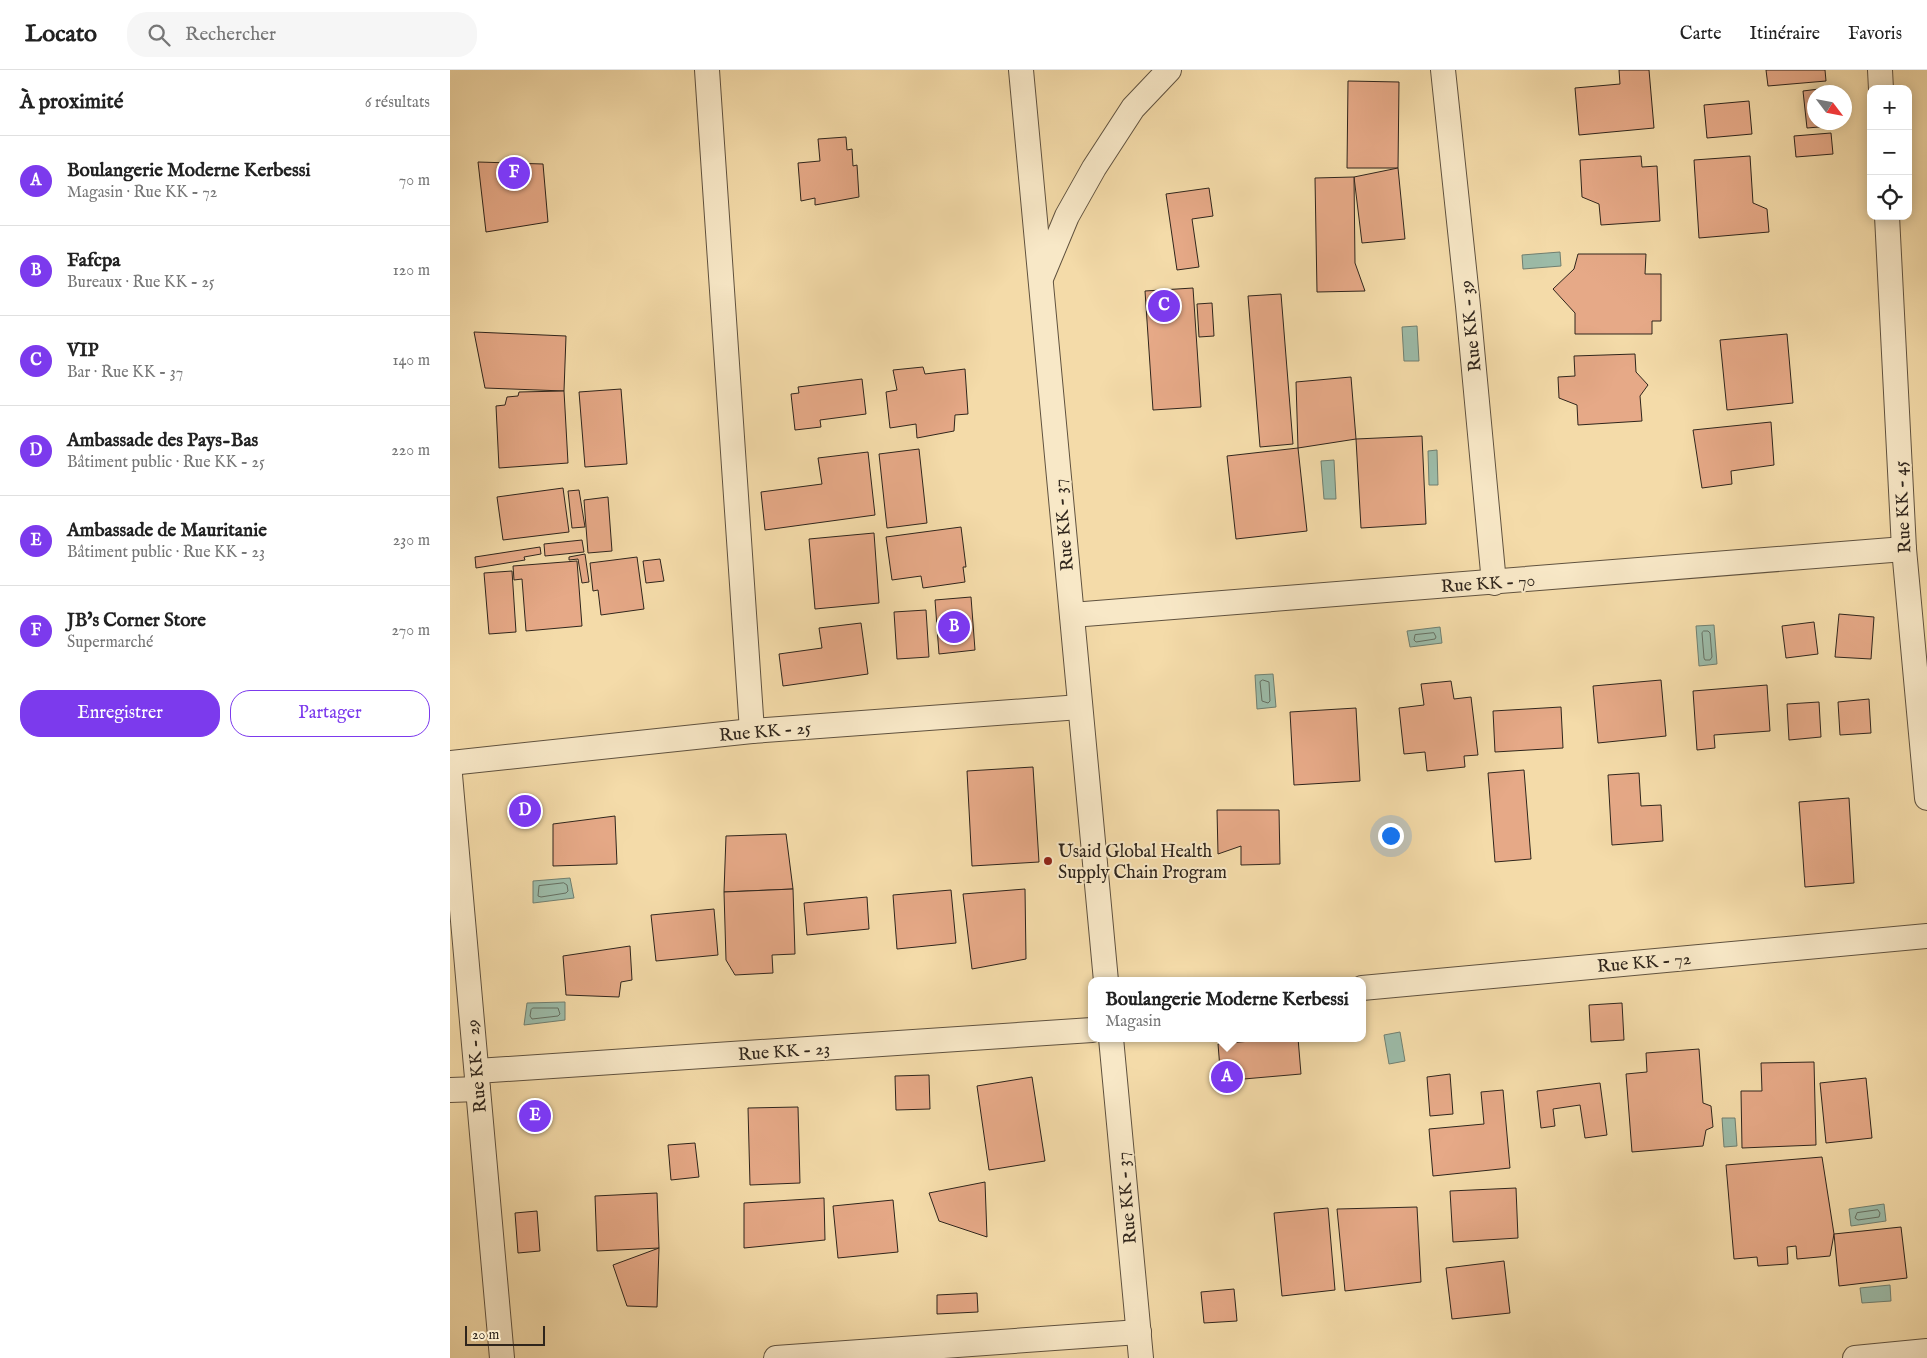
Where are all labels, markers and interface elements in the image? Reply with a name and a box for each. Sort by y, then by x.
search box [127,12,477,57]
text: Locato [25,19,97,50]
icon: search [145,21,173,49]
text: Rechercher [185,23,276,47]
text: Carte [1680,23,1722,46]
text: Itinéraire [1750,23,1820,46]
text: Favoris [1848,23,1902,46]
north arrow [1807,85,1852,130]
map controls [1867,85,1912,220]
button: + [1867,85,1912,130]
text: À proximité [20,89,123,116]
text: 6 résultats [365,93,430,113]
button: − [1867,130,1912,175]
pin: F [498,154,530,192]
text: Boulangerie Moderne Kerbessi [67,159,310,183]
text: A [31,171,41,191]
text: 70 m [399,171,430,191]
button: locate [1867,175,1912,220]
text: Magasin · Rue KK - 72 [67,183,217,203]
text: Fafcpa [67,249,120,273]
text: B [31,261,41,281]
text: 120 m [393,261,430,281]
text: Bureaux · Rue KK - 25 [67,273,215,293]
street label: Rue KK - 39 [1455,279,1488,373]
pin: C [1148,287,1180,325]
text: VIP [67,339,99,363]
text: C [30,351,42,371]
text: 140 m [392,351,430,371]
text: Bar · Rue KK - 37 [67,363,183,383]
text: Ambassade des Pays-Bas [67,429,258,453]
text: D [30,441,42,461]
text: 220 m [391,441,430,461]
text: Bâtiment public · Rue KK - 25 [67,453,265,473]
street label: Rue KK - 45 [1890,460,1917,554]
street label: Rue KK - 37 [1049,478,1080,572]
text: Ambassade de Mauritanie [67,519,267,543]
text: E [30,531,42,551]
text: 230 m [393,531,430,551]
text: Bâtiment public · Rue KK - 23 [67,543,265,563]
street label: Rue KK - 70 [1440,570,1536,599]
pin: B [938,608,970,646]
text: JB's Corner Store [67,609,206,633]
text: F [31,621,41,641]
text: 270 m [391,621,430,641]
text: Supermarché [67,633,153,653]
button: Enregistrer [20,690,220,737]
button: Partager [230,690,430,737]
street label: Rue KK - 25 [718,717,813,748]
pin: D [509,792,541,830]
your location [1378,823,1404,849]
place label: Usaid Global Health Supply Chain Program [1058,841,1227,885]
marker: Usaid Global Health Supply Chain Program [1042,855,1054,867]
street label: Rue KK - 72 [1596,948,1692,979]
popup [1088,977,1366,1042]
text: Boulangerie Moderne Kerbessi [1105,988,1349,1012]
text: Magasin [1105,1012,1161,1032]
street label: Rue KK - 29 [462,1018,493,1114]
street label: Rue KK - 23 [737,1038,831,1067]
pin: A [1211,1058,1243,1096]
pin: E [519,1097,551,1135]
street label: Rue KK - 37 [1112,1151,1143,1245]
scale bar [465,1323,545,1346]
text: 20 m [472,1326,499,1344]

